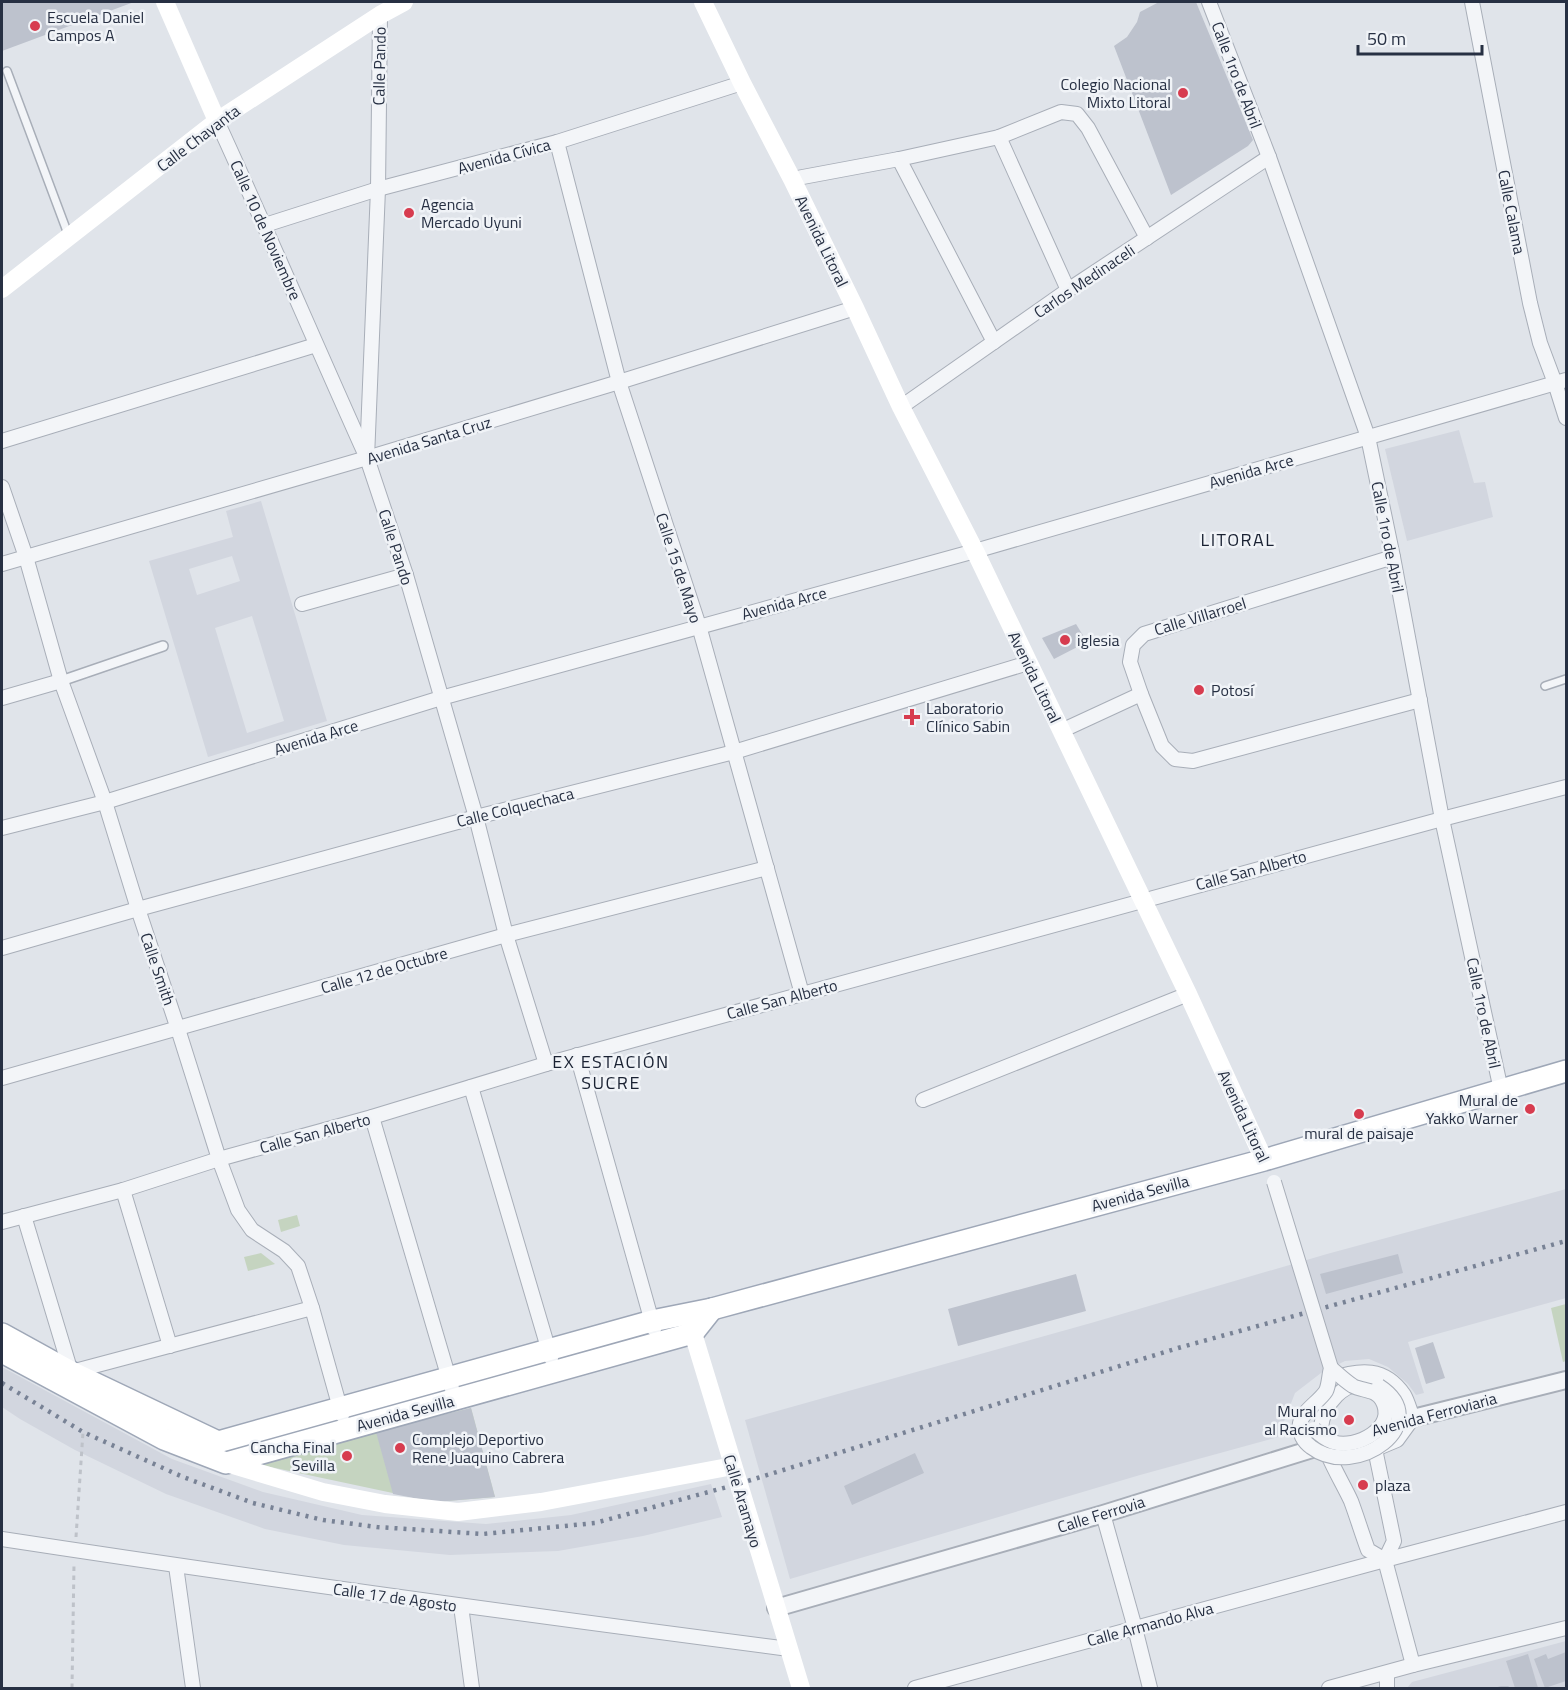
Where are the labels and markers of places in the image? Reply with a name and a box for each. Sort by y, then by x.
place label: Escuela Daniel Campos A [47,5,144,47]
marker: Escuela Daniel Campos A [28,19,42,33]
place label: Colegio Nacional Mixto Litoral [1060,72,1171,114]
marker: Colegio Nacional Mixto Litoral [1176,86,1190,100]
place label: Agencia Mercado Uyuni [421,192,522,234]
marker: Agencia Mercado Uyuni [402,206,416,220]
place label: iglesia [1077,628,1119,652]
marker: iglesia [1058,633,1072,647]
place label: Potosí [1211,678,1255,702]
marker: Potosí [1192,683,1206,697]
place label: Laboratorio Clínico Sabin [926,696,1010,738]
marker: Laboratorio Clínico Sabin [903,708,921,726]
place label: Mural de Yakko Warner [1426,1088,1518,1130]
marker: Mural de Yakko Warner [1523,1102,1537,1116]
marker: mural de paisaje [1352,1107,1366,1121]
place label: mural de paisaje [1304,1121,1414,1145]
place label: Mural no al Racismo [1264,1399,1337,1441]
marker: Mural no al Racismo [1342,1413,1356,1427]
place label: Complejo Deportivo Rene Juaquino Cabrera [412,1427,564,1469]
place label: Cancha Final Sevilla [250,1435,335,1477]
marker: Complejo Deportivo Rene Juaquino Cabrera [393,1441,407,1455]
marker: Cancha Final Sevilla [340,1449,354,1463]
place label: plaza [1375,1473,1410,1497]
marker: plaza [1356,1478,1370,1492]

